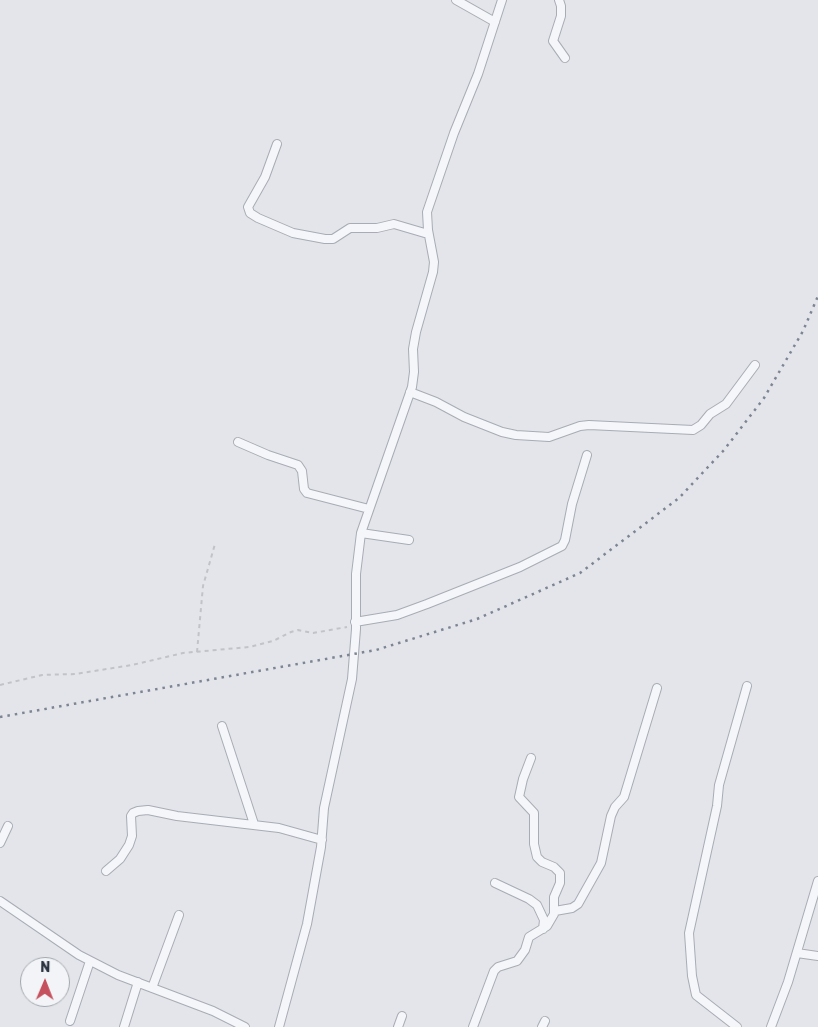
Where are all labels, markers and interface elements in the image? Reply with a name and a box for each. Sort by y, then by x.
north arrow [20,957,70,1007]
text: N [40,959,50,976]

